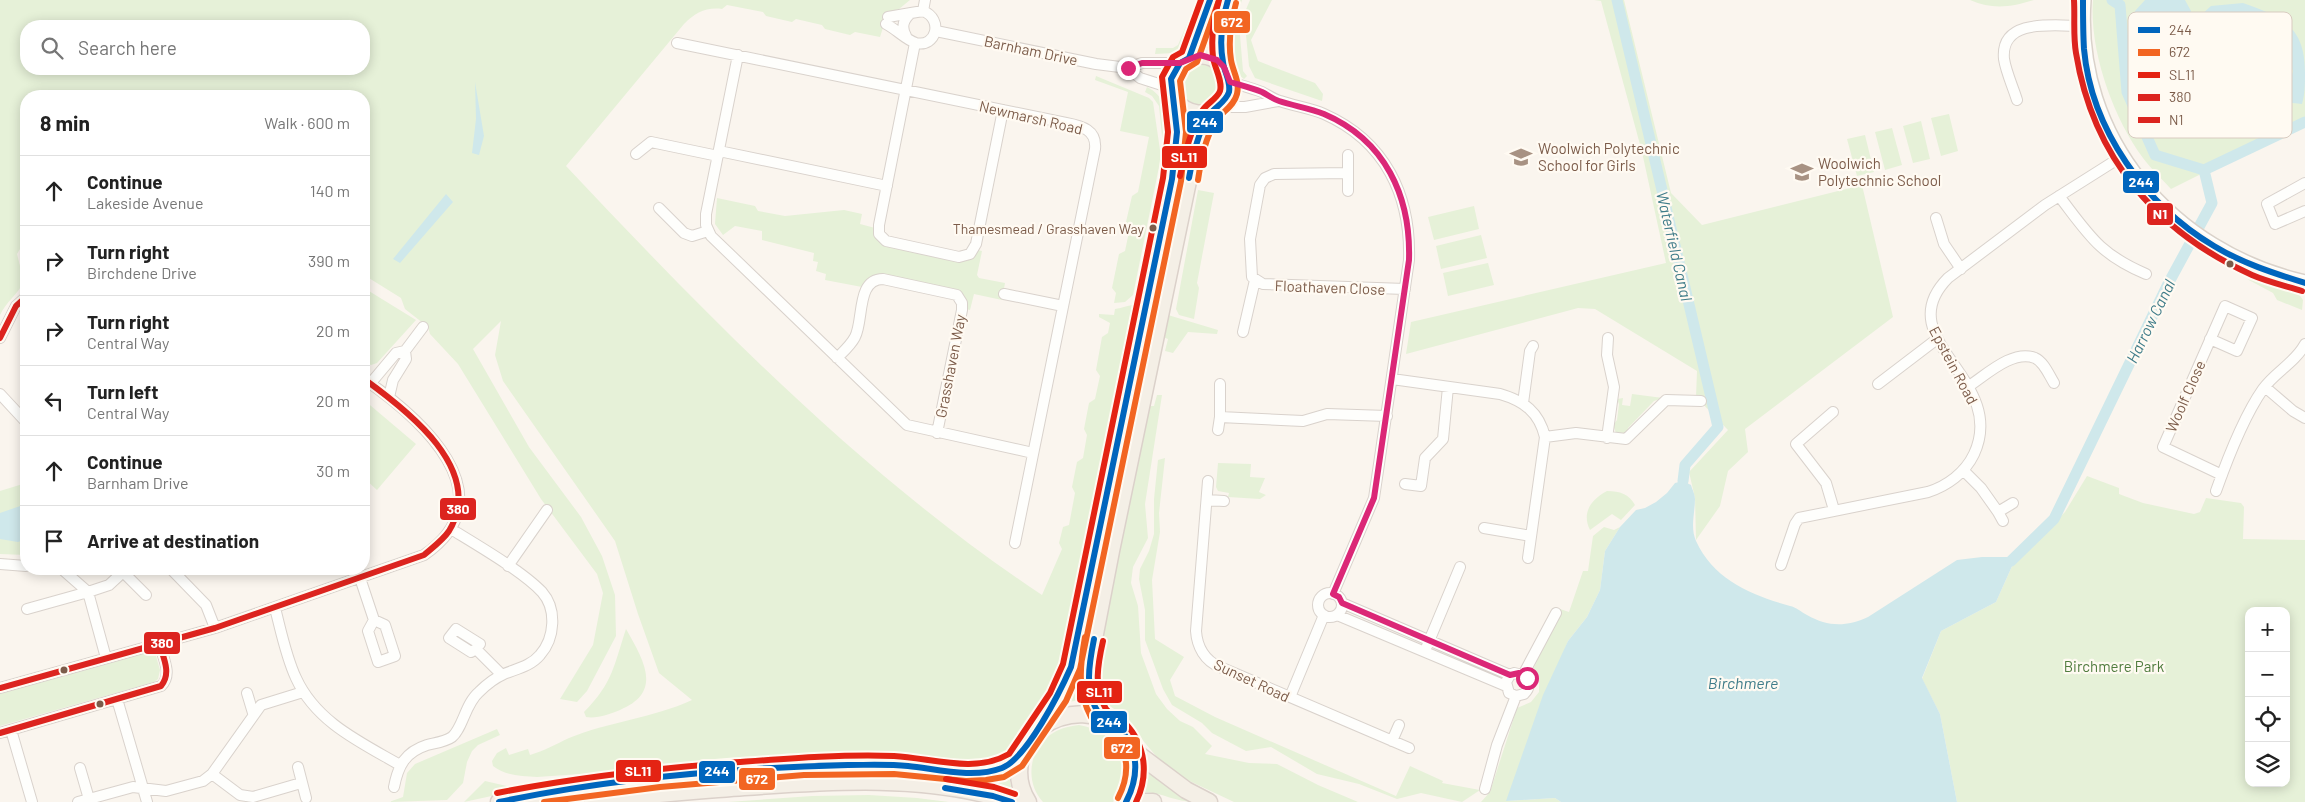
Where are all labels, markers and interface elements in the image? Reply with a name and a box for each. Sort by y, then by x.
line badge: 672 [1213,10,1251,34]
legend [2128,12,2292,138]
text: 672 [1221,13,1243,30]
search box [20,20,370,75]
text: 244 [2169,21,2192,38]
street label: Barnham Drive [983,31,1079,69]
icon: search [38,34,66,62]
text: Search here [78,36,177,59]
text: 672 [2169,43,2190,60]
route end [1117,57,1140,80]
text: SL11 [2169,66,2195,83]
text: 380 [2169,88,2191,105]
street label: Newmarsh Road [977,96,1085,138]
text: 8 min [40,110,90,135]
line badge: 244 [1186,110,1224,134]
text: N1 [2169,111,2183,128]
text: Walk · 600 m [264,113,350,132]
text: 244 [1193,113,1217,130]
place label: Woolwich Polytechnic School for Girls [1538,139,1680,174]
school or university icon: Woolwich Polytechnic School for Girls [1508,144,1534,170]
line badge: SL11 [1161,145,1208,169]
text: SL11 [1171,148,1197,165]
place label: Woolwich Polytechnic School [1818,154,1941,189]
school or university icon: Woolwich Polytechnic School [1789,159,1815,185]
text: Continue [87,170,163,193]
line badge: 244 [2122,170,2160,194]
text: 244 [2129,173,2153,190]
icon: ahead [40,177,68,205]
text: 140 m [310,181,350,200]
water label: Waterfield Canal [1653,189,1697,303]
text: Lakeside Avenue [87,193,203,212]
line badge: N1 [2146,202,2174,226]
text: N1 [2153,205,2167,222]
place label: Thamesmead / Grasshaven Way [953,220,1145,237]
marker: Thamesmead / Grasshaven Way [1148,223,1158,233]
text: Turn right [87,240,169,263]
icon: right [40,247,68,275]
text: 390 m [308,251,350,270]
unlabelled marker [2225,259,2235,269]
text: Birchdene Drive [87,263,197,282]
street label: Floathaven Close [1274,276,1386,298]
water label: Harrow Canal [2122,276,2179,366]
text: Turn right [87,310,169,333]
street label: Grasshaven Way [931,313,969,419]
icon: right [40,317,68,345]
text: 20 m [316,321,350,340]
street label: Epstein Road [1926,323,1982,407]
text: Central Way [87,333,169,352]
street label: Woolf Close [2161,357,2209,435]
text: Turn left [87,380,158,403]
icon: left [40,387,68,415]
text: 20 m [316,391,350,410]
text: Central Way [87,403,169,422]
text: Continue [87,450,163,473]
icon: ahead [40,457,68,485]
text: 30 m [316,461,350,480]
text: Barnham Drive [87,473,188,492]
line badge: 380 [439,497,477,521]
text: 380 [446,500,470,517]
icon: arrive [40,527,68,555]
text: Arrive at destination [87,529,259,552]
map controls [2245,607,2290,787]
button: + [2245,607,2290,652]
line badge: 380 [143,631,181,655]
text: 380 [150,634,174,651]
button: − [2245,652,2290,697]
street label: Sunset Road [1211,655,1293,705]
park label: Birchmere Park [2064,657,2165,675]
unlabelled marker [59,665,69,675]
route start [1516,667,1539,690]
water label: Birchmere [1708,673,1778,692]
line badge: SL11 [1076,680,1123,704]
text: SL11 [1086,683,1112,700]
button: locate [2245,697,2290,742]
unlabelled marker [95,699,105,709]
line badge: 244 [1090,710,1128,734]
text: 244 [1097,713,1121,730]
line badge: 672 [1103,736,1141,760]
text: 672 [1111,739,1133,756]
button: layers [2245,742,2290,787]
line badge: SL11 [615,759,662,783]
line badge: 244 [698,760,736,784]
text: SL11 [625,762,651,779]
text: 244 [705,762,729,779]
line badge: 672 [738,767,776,791]
text: 672 [746,770,768,787]

